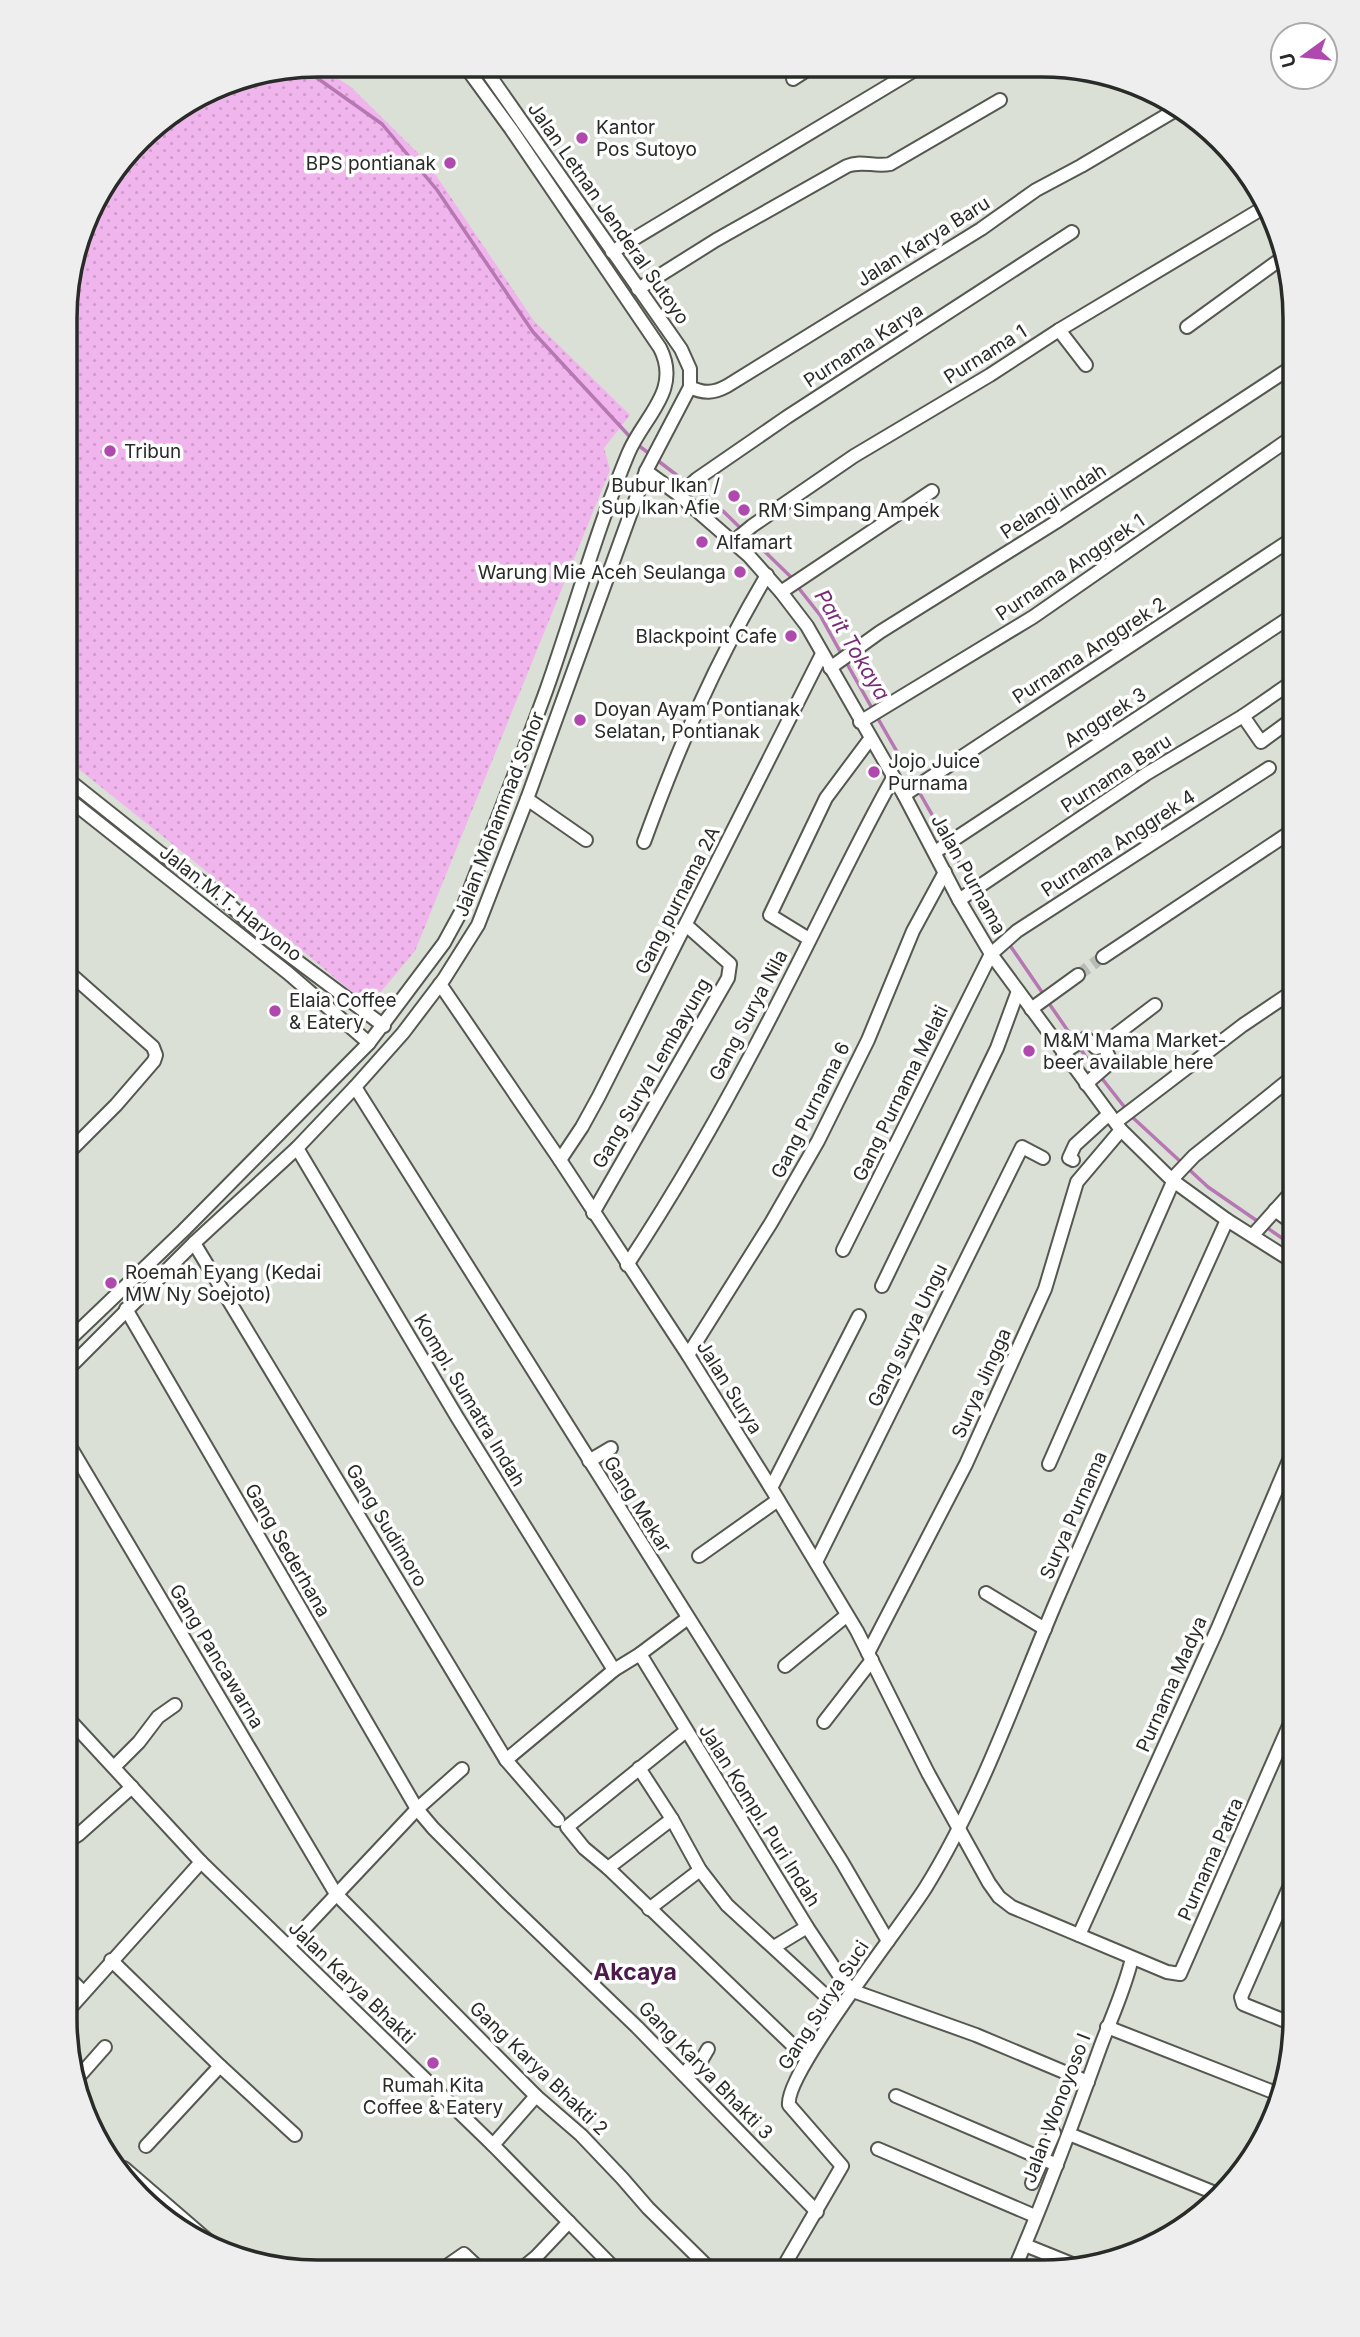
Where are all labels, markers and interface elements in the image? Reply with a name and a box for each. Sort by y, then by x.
north arrow [1269,21,1339,91]
text: U [1275,51,1301,70]
street label: Jalan Letnan Jenderal Sutoyo [523,98,694,329]
place label: Kantor Pos Sutoyo [596,116,697,161]
marker: Kantor Pos Sutoyo [574,130,590,146]
place label: BPS pontianak [306,152,437,175]
marker: BPS pontianak [442,155,458,171]
street label: Jalan Karya Baru [853,191,994,292]
street label: Purnama Karya [799,298,927,393]
street label: Purnama 1 [940,320,1031,389]
place label: Tribun [124,440,181,463]
marker: Tribun [102,443,118,459]
street label: Pelangi Indah [996,459,1110,544]
place label: Bubur Ikan / Sup Ikan Afie [601,474,720,519]
marker: Bubur Ikan / Sup Ikan Afie [726,488,742,504]
place label: RM Simpang Ampek [758,499,940,522]
marker: RM Simpang Ampek [736,502,752,518]
street label: Purnama Anggrek 1 [992,509,1149,626]
place label: Alfamart [716,531,792,554]
marker: Alfamart [694,534,710,550]
place label: Warung Mie Aceh Seulanga [478,561,726,584]
marker: Warung Mie Aceh Seulanga [732,564,748,580]
water label: Parit Tokaya [810,585,895,705]
street label: Purnama Anggrek 2 [1008,592,1170,709]
place label: Blackpoint Cafe [636,625,777,648]
marker: Blackpoint Cafe [783,628,799,644]
street label: Anggrek 3 [1060,682,1151,752]
place label: Doyan Ayam Pontianak Selatan, Pontianak [594,698,801,743]
street label: Jalan Mohammad Sohor [450,708,549,920]
marker: Doyan Ayam Pontianak Selatan, Pontianak [572,712,588,728]
street label: Purnama Baru [1057,729,1176,818]
place label: Jojo Juice Purnama [888,750,980,795]
marker: Jojo Juice Purnama [866,764,882,780]
street label: Purnama Anggrek 4 [1037,785,1200,902]
street label: Jalan Purnama [926,810,1011,938]
street label: Gang purnama 2A [630,823,725,978]
street label: Jalan M.T. Haryono [155,841,306,966]
street label: Gang Surya Nila [704,946,793,1085]
street label: Gang Surya Lembayung [587,974,715,1173]
place label: Elaia Coffee & Eatery [289,989,397,1034]
street label: Gang Purnama Melati [848,1002,953,1185]
marker: Elaia Coffee & Eatery [267,1003,283,1019]
place label: M&M Mama Market- beer available here [1043,1029,1226,1074]
street label: Gang Purnama 6 [766,1038,855,1182]
marker: M&M Mama Market- beer available here [1021,1043,1037,1059]
street label: Gang surya Ungu [863,1260,952,1411]
place label: Roemah Eyang (Kedai MW Ny Soejoto) [125,1261,321,1306]
marker: Roemah Eyang (Kedai MW Ny Soejoto) [103,1275,119,1291]
street label: Kompl. Sumatra Indah [409,1310,530,1491]
street label: Surya Jingga [947,1325,1016,1442]
street label: Jalan Surya [692,1336,767,1438]
street label: Surya Purnama [1035,1448,1112,1583]
street label: Gang Mekar [599,1452,676,1557]
street label: Gang Sudimoro [341,1460,432,1591]
street label: Gang Sederhana [240,1479,335,1621]
street label: Gang Pancawarna [164,1580,269,1733]
street label: Purnama Madya [1131,1613,1212,1756]
street label: Jalan Kompl. Puri Indah [694,1720,825,1911]
street label: Purnama Patra [1173,1794,1248,1924]
street label: Jalan Karya Bhakti [284,1916,419,2048]
street label: Gang Surya Suci [773,1936,874,2074]
district label: Akcaya [593,1958,677,1986]
street label: Gang Karya Bhakti 3 [634,1996,778,2144]
street label: Gang Karya Bhakti 2 [465,1997,612,2140]
street label: Jalan Wonoyoso I [1017,2030,1096,2186]
marker: Rumah Kita Coffee & Eatery [425,2055,441,2071]
place label: Rumah Kita Coffee & Eatery [363,2074,504,2119]

